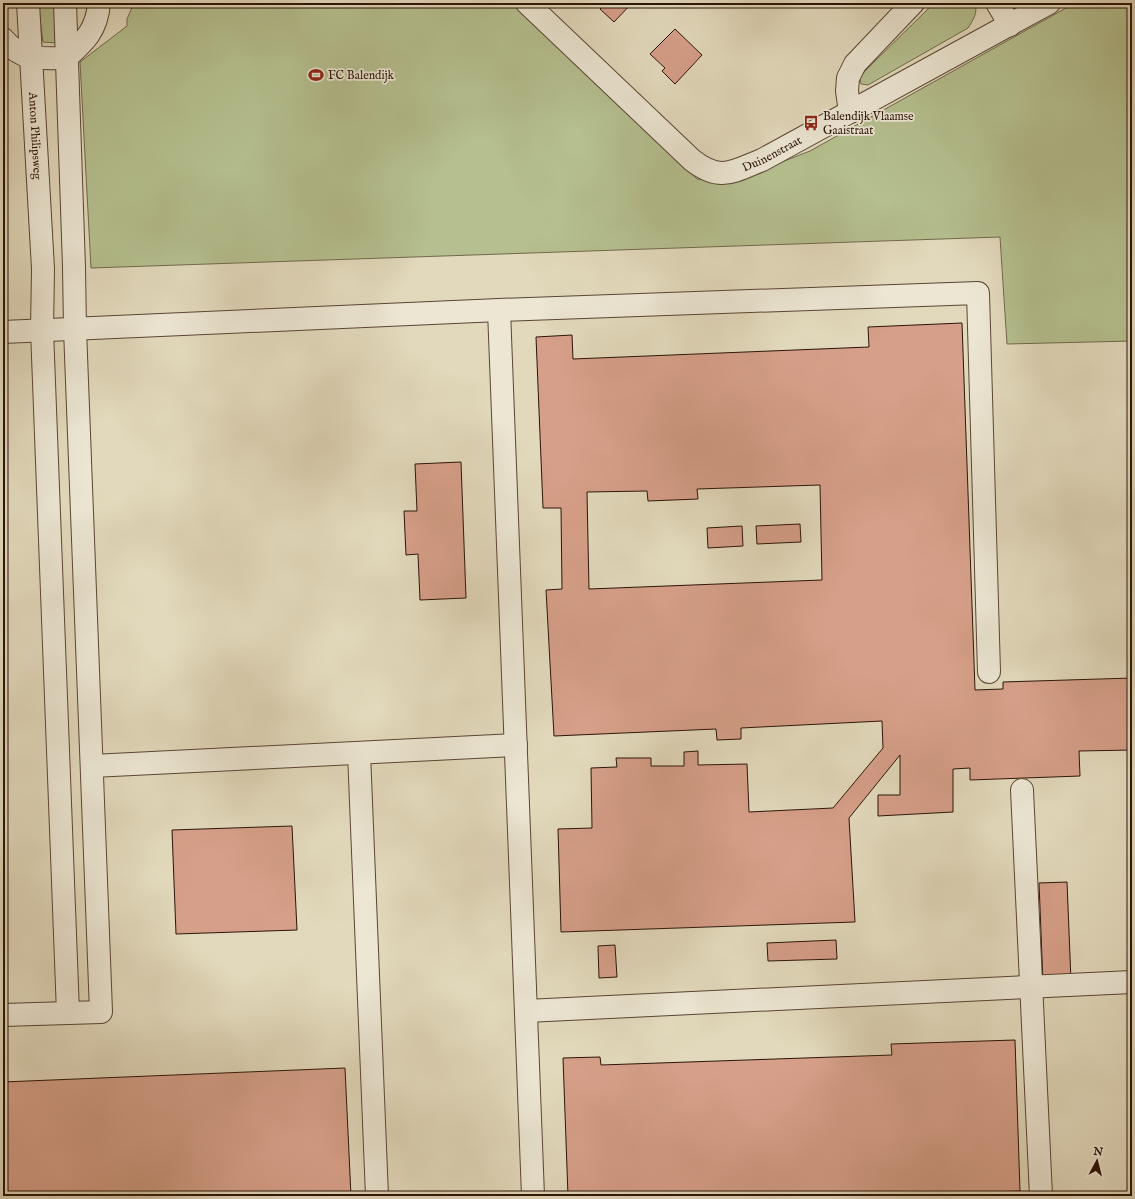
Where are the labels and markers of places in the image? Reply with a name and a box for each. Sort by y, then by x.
sports icon: FC Balendijk [307,66,325,84]
place label: FC Balendijk [328,68,394,83]
place label: Balendijk Vlaamse Gaaistraat [823,109,914,138]
bus stop icon: Balendijk Vlaamse Gaaistraat [802,114,820,132]

